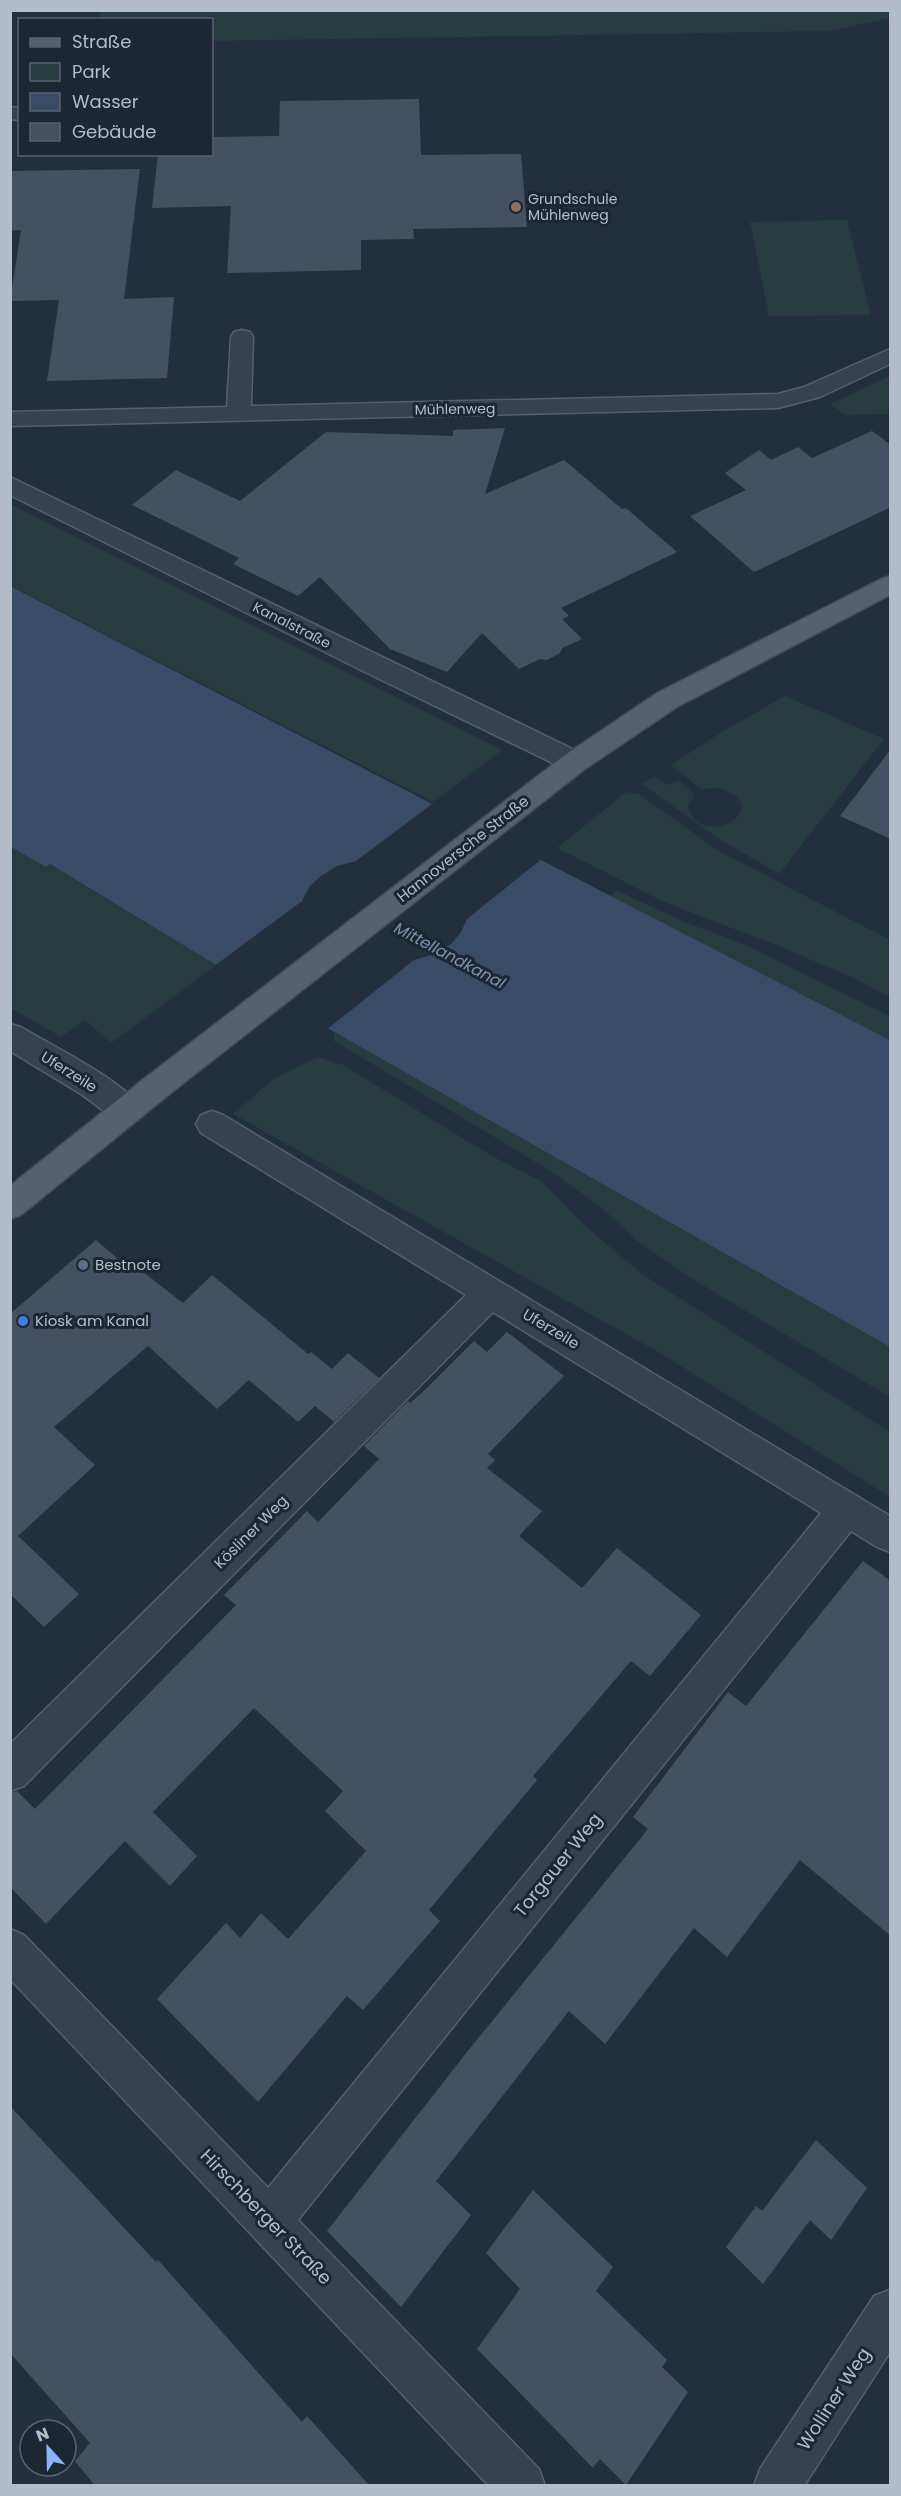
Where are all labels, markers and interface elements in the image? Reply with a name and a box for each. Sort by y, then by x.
legend [18,18,213,156]
text: Straße [72,29,131,54]
text: Park [72,59,111,84]
text: Wasser [72,89,139,114]
text: Gebäude [72,119,156,144]
place label: Grundschule Mühlenweg [528,189,618,225]
marker: Grundschule Mühlenweg [509,200,523,214]
street label: Mühlenweg [414,398,496,420]
street label: Kanalstraße [250,597,335,653]
street label: Hannoversche Straße [392,790,533,907]
water label: Mittellandkanal [390,916,510,995]
street label: Uferzeile [37,1046,101,1097]
place label: Bestnote [95,1254,161,1275]
marker: Bestnote [76,1258,90,1272]
street label: Uferzeile [519,1303,584,1354]
place label: Kiosk am Kanal [35,1310,149,1331]
marker: Kiosk am Kanal [16,1314,30,1328]
street label: Kösliner Weg [209,1490,292,1573]
street label: Torgauer Weg [508,1807,607,1922]
street label: Hirschberger Straße [195,2143,338,2290]
street label: Wolliner Weg [791,2343,876,2455]
north arrow [18,2418,78,2478]
text: N [33,2422,52,2447]

